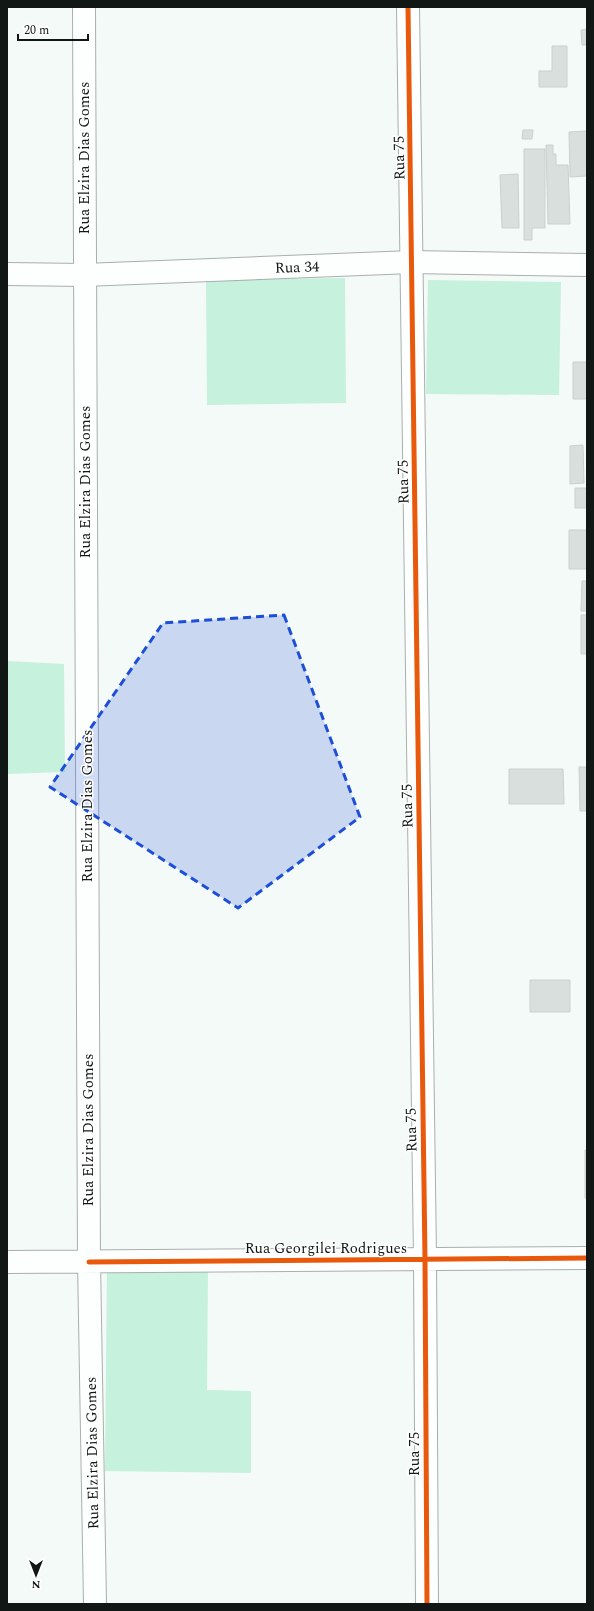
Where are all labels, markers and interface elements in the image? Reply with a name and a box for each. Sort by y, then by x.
scale bar [18,16,88,42]
text: 20 m [24,21,49,40]
street label: Rua Elzira Dias Gomes [73,82,96,234]
street label: Rua 75 [388,136,411,180]
street label: Rua 34 [274,255,320,280]
street label: Rua Elzira Dias Gomes [74,406,97,558]
street label: Rua 75 [392,460,415,504]
street label: Rua Elzira Dias Gomes [76,730,99,882]
street label: Rua 75 [396,784,419,828]
street label: Rua Elzira Dias Gomes [77,1054,100,1206]
street label: Rua 75 [400,1108,423,1152]
street label: Rua Georgilei Rodrigues [245,1237,407,1260]
street label: Rua Elzira Dias Gomes [80,1376,105,1530]
street label: Rua 75 [403,1432,426,1476]
north arrow [16,1555,56,1595]
text: N [31,1576,40,1593]

